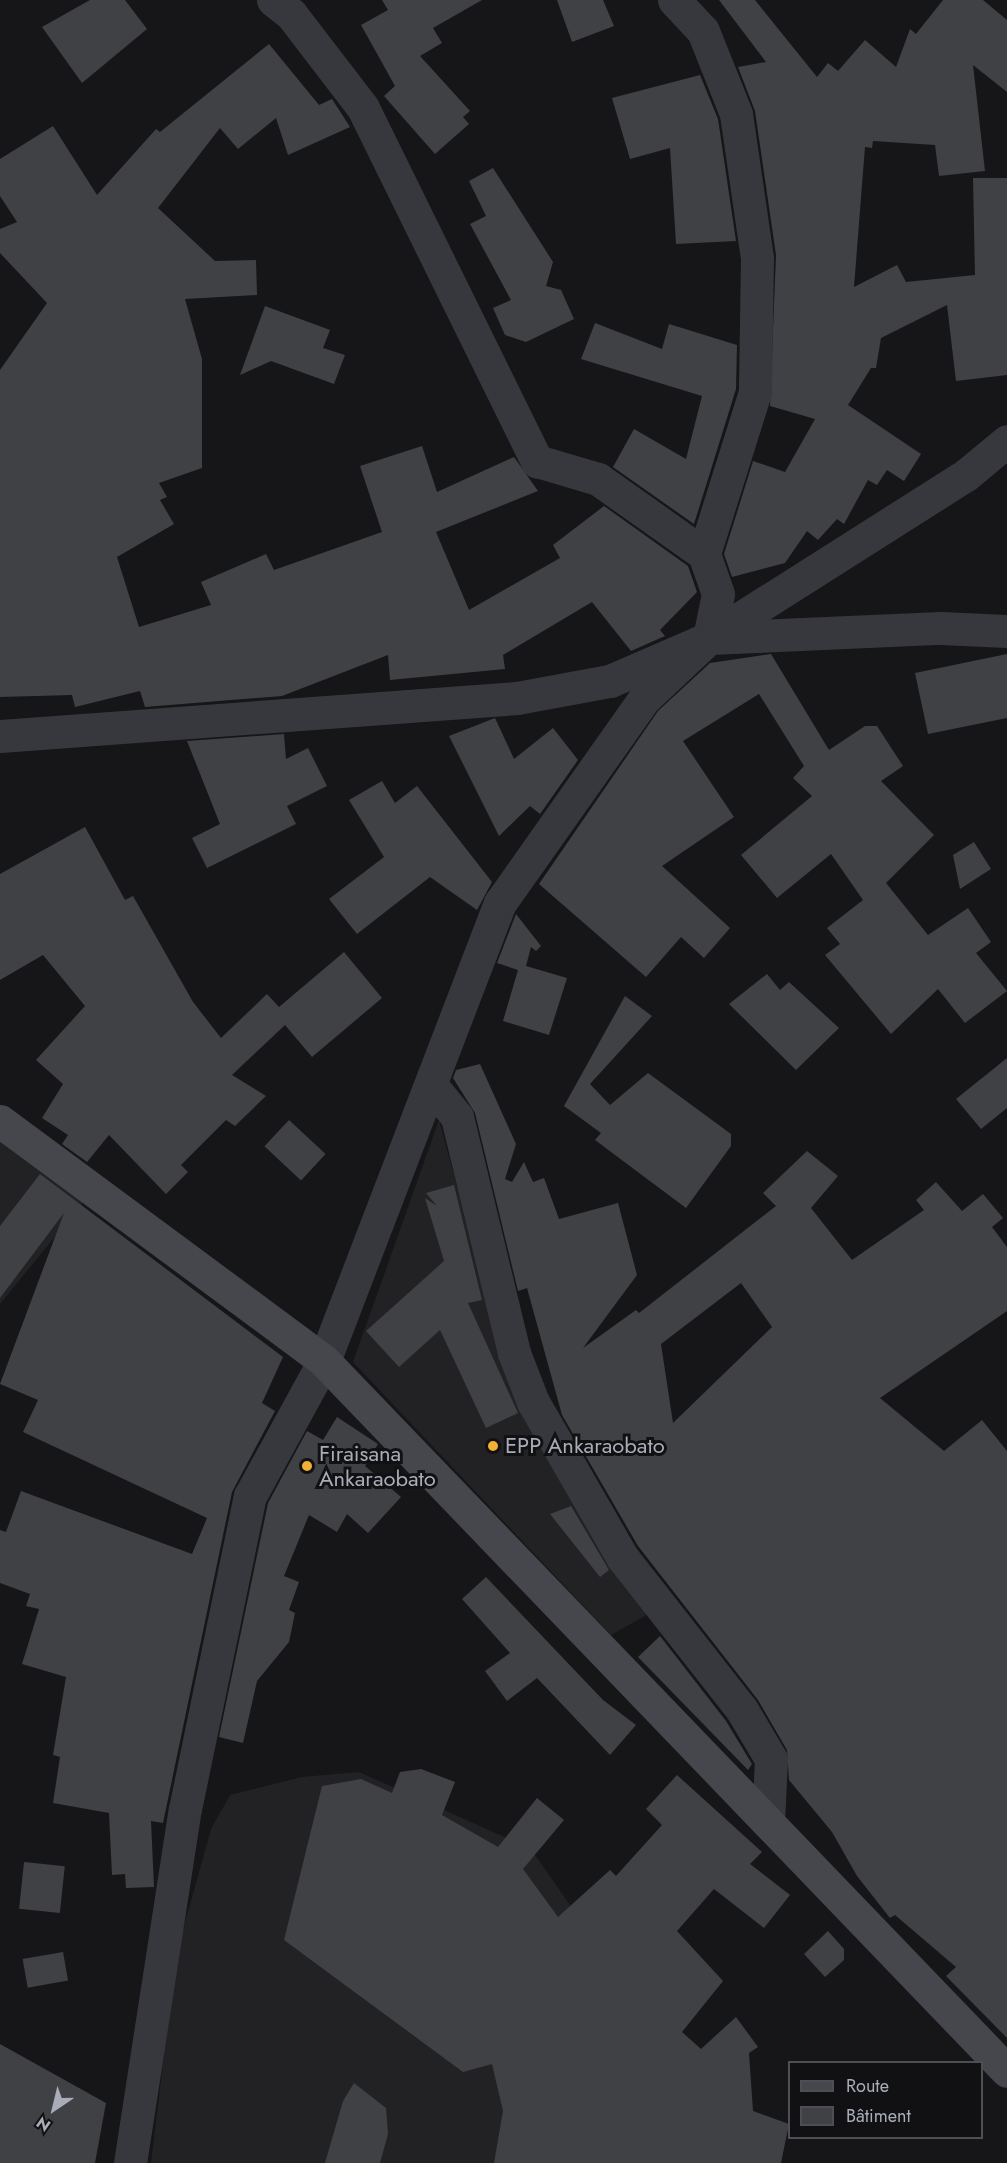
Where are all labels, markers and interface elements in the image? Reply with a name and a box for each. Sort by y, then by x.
place label: EPP Ankaraobato [505,1433,665,1459]
marker: EPP Ankaraobato [486,1439,500,1453]
place label: Firaisana Ankaraobato [319,1440,436,1492]
marker: Firaisana Ankaraobato [300,1459,314,1473]
legend [788,2061,983,2139]
text: Route [846,2073,889,2099]
north arrow [24,2079,84,2139]
text: Bâtiment [846,2103,911,2129]
text: N [32,2111,55,2137]

